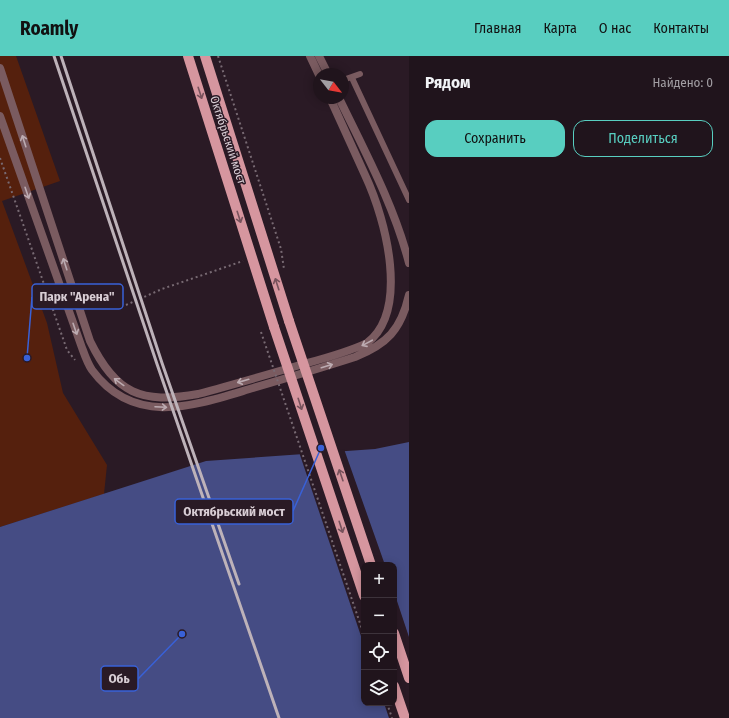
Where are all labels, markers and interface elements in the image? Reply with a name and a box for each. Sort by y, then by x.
text: Roamly [20,17,78,40]
text: Главная [474,20,521,37]
text: Карта [543,20,577,37]
text: О нас [599,20,631,37]
text: Контакты [653,20,709,37]
north arrow [313,68,349,104]
text: Рядом [425,72,470,93]
text: Найдено: 0 [652,75,713,90]
one-way arrow [197,87,204,100]
street label: Октябрьский мост [207,94,249,186]
button: Сохранить [425,120,565,157]
button: Поделиться [573,120,713,157]
one-way arrow [20,135,27,148]
one-way arrow [24,186,31,199]
one-way arrow [236,210,243,223]
one-way arrow [61,258,68,271]
one-way arrow [273,277,280,290]
callout: Парк "Арена" [32,284,123,309]
text: Парк "Арена" [39,289,115,304]
one-way arrow [72,322,79,335]
one-way arrow [361,339,373,347]
one-way arrow [321,362,334,369]
one-way arrow [114,378,125,386]
one-way arrow [237,378,250,385]
one-way arrow [296,397,304,409]
one-way arrow [154,404,167,411]
one-way arrow [337,469,344,482]
callout: Октябрьский мост [175,499,293,524]
text: Октябрьский мост [183,504,285,519]
one-way arrow [338,520,345,533]
map controls [361,562,397,706]
button: + [361,562,397,598]
button: − [361,598,397,634]
button: locate [361,634,397,670]
callout: Обь [101,666,138,691]
button: layers [361,670,397,706]
text: Обь [108,671,130,686]

